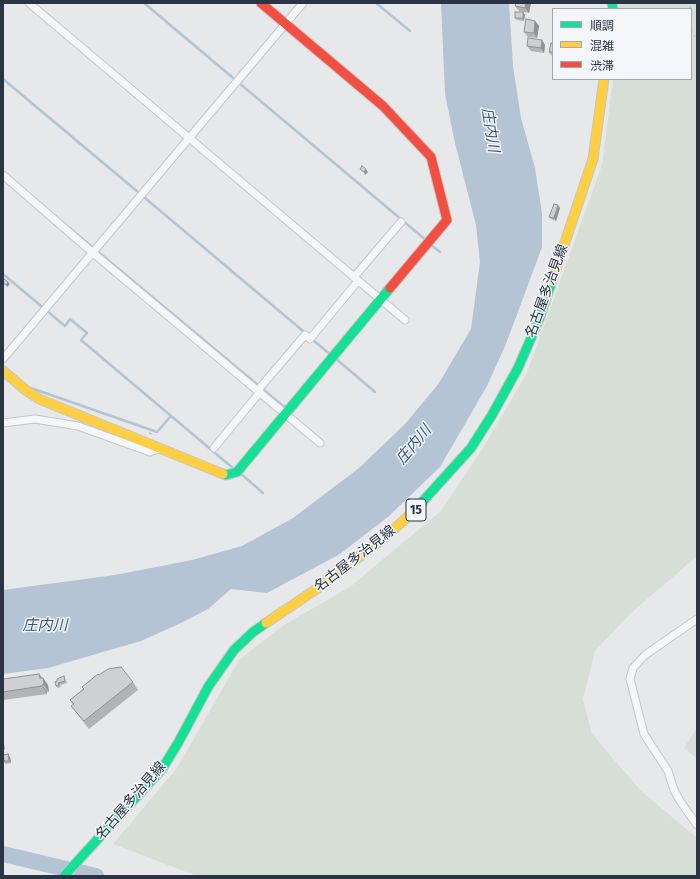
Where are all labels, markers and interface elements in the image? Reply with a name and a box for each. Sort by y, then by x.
legend [552,8,692,80]
text: 順調 [590,19,614,33]
text: 混雑 [590,39,614,53]
text: 渋滞 [590,59,614,73]
water label: 庄内川 [478,106,502,154]
street label: 名古屋多治見線 [522,242,572,340]
water label: 庄内川 [393,422,435,468]
road number: 15 [406,499,426,521]
street label: 名古屋多治見線 [311,522,399,596]
water label: 庄内川 [23,617,67,635]
street label: 名古屋多治見線 [93,759,169,843]

